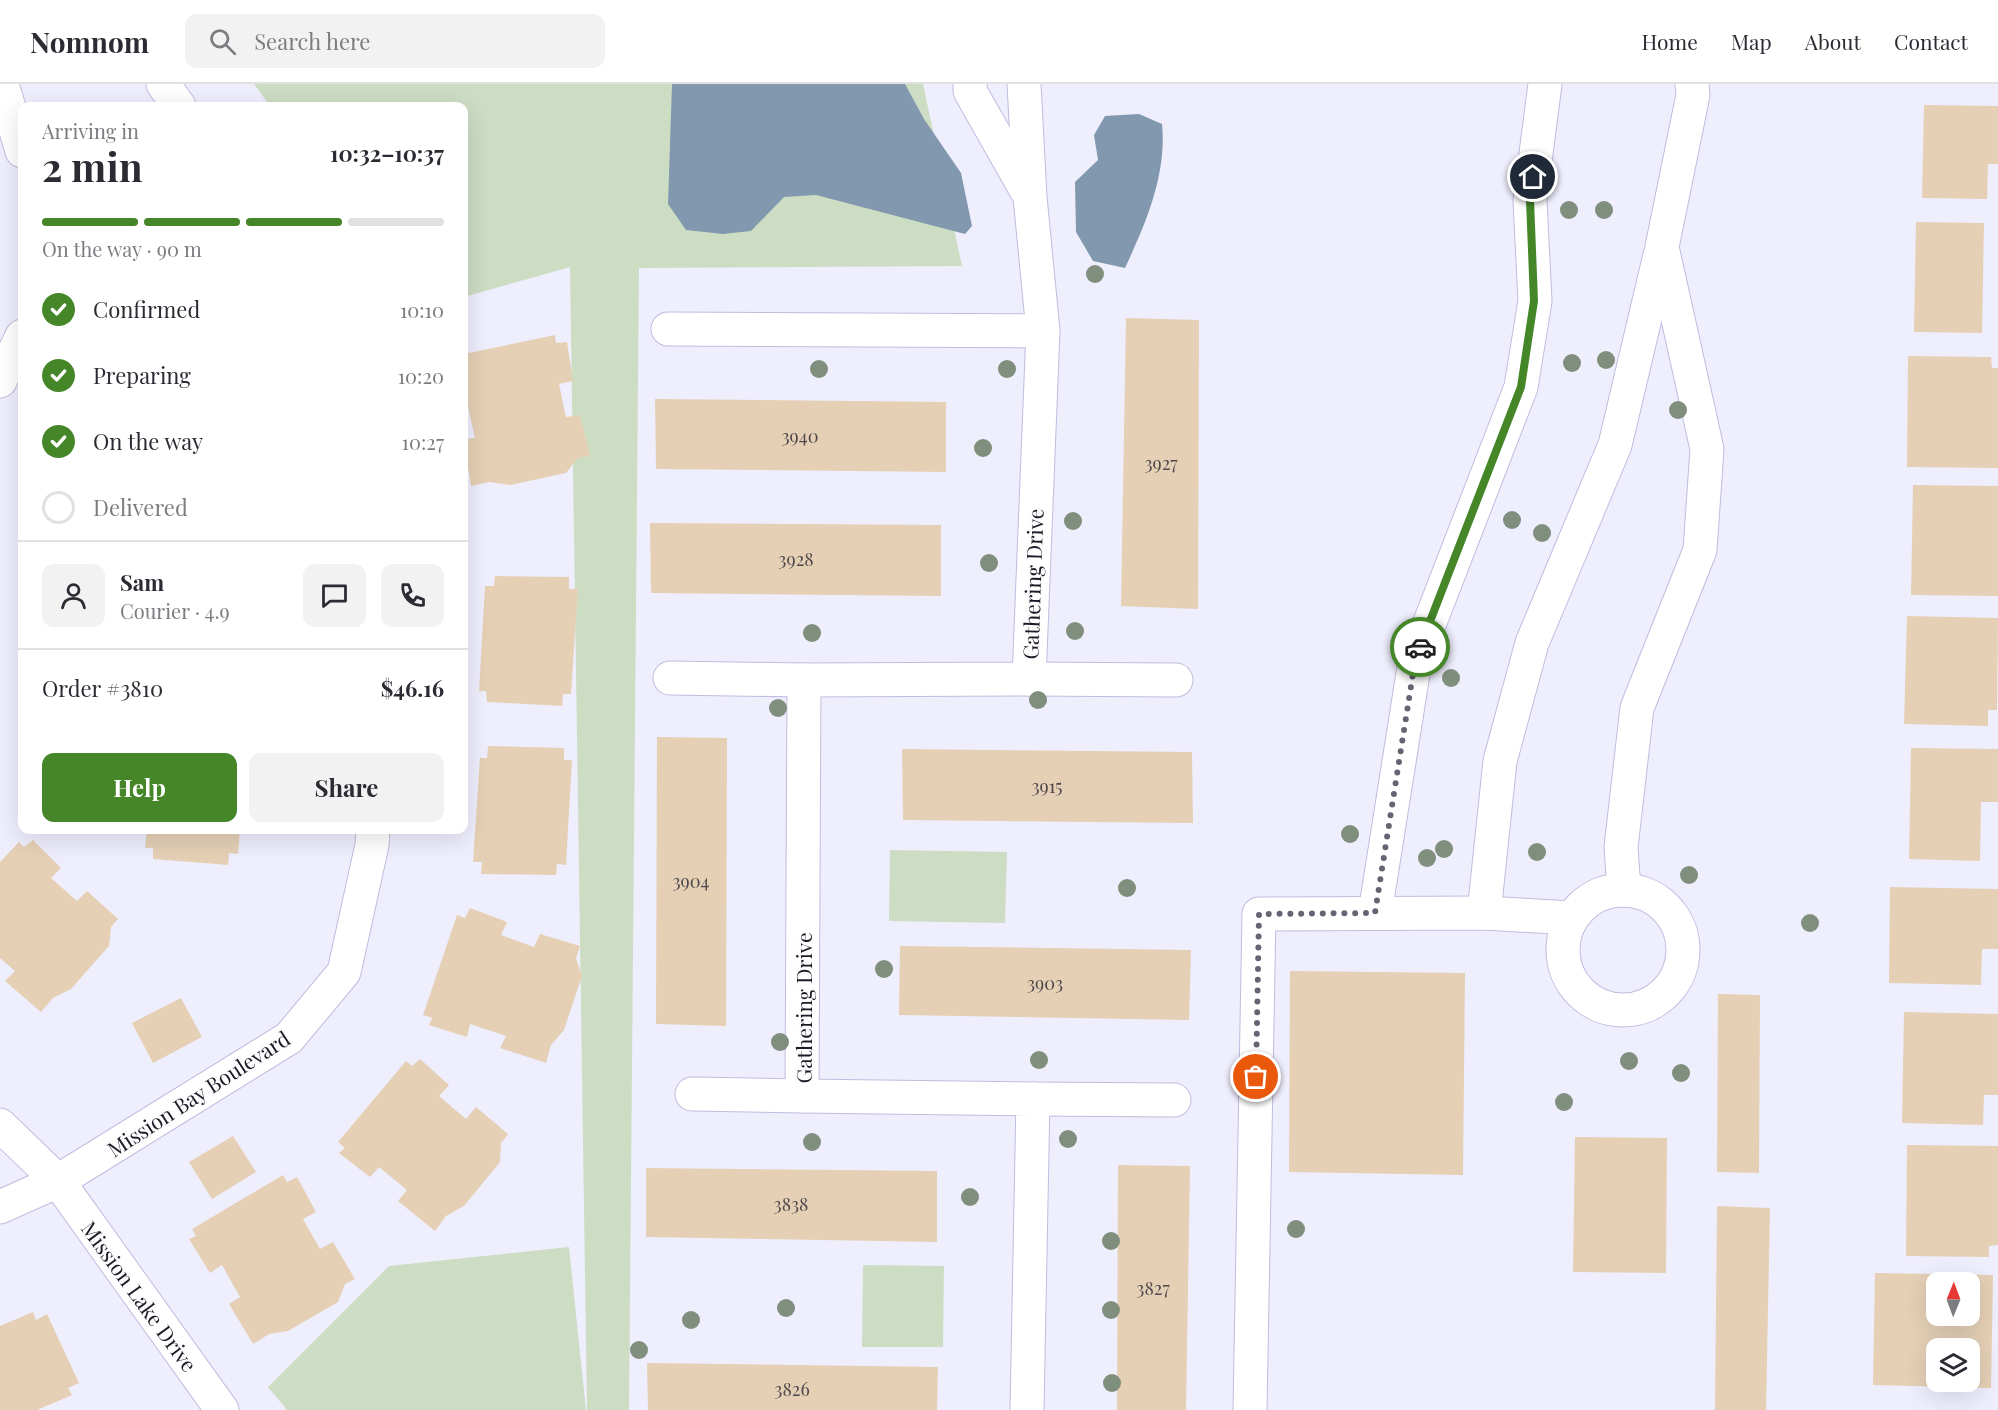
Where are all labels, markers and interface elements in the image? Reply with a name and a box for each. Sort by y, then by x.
search box [185,14,605,68]
text: Nomnom [30,23,149,60]
icon: search [206,25,239,58]
text: Search here [254,26,371,56]
text: Home [1642,27,1698,55]
text: Map [1731,27,1772,55]
text: About [1805,27,1861,55]
text: Contact [1894,27,1968,55]
text: Arriving in [42,117,139,144]
text: 10:32–10:37 [330,138,444,168]
text: 2 min [42,140,143,192]
pin [1507,151,1558,202]
icon: home [1516,160,1549,193]
text: On the way · 90 m [42,235,202,262]
icon: check [42,293,75,326]
text: Confirmed [93,294,200,324]
text: 10:10 [400,296,444,323]
icon: check [42,359,75,392]
text: Preparing [93,360,191,390]
text: 10:20 [398,362,444,389]
house number: 3940 [782,424,818,448]
icon: check [42,425,75,458]
text: On the way [93,426,203,456]
text: 10:27 [402,428,444,455]
house number: 3927 [1144,451,1178,475]
text: Delivered [93,492,188,522]
street label: Gathering Drive [1015,508,1049,660]
house number: 3928 [778,547,814,571]
button: person [42,564,105,627]
button: chat [303,564,366,627]
button: phone [381,564,444,627]
text: Sam [120,567,164,597]
text: Courier · 4.9 [120,597,230,624]
courier [1390,617,1450,677]
icon: car [1404,631,1437,664]
text: Order #3810 [42,673,163,703]
text: $46.16 [381,673,444,703]
button: Help [42,753,237,822]
button: Share [249,753,444,822]
house number: 3915 [1031,774,1063,798]
house number: 3904 [673,869,710,893]
street label: Gathering Drive [789,932,817,1084]
house number: 3903 [1027,971,1063,995]
street label: Mission Bay Boulevard [101,1023,295,1163]
pin [1230,1051,1281,1102]
icon: bag [1239,1060,1272,1093]
house number: 3838 [774,1192,808,1216]
street label: Mission Lake Drive [76,1215,204,1377]
north arrow [1926,1272,1980,1326]
map controls [1926,1272,1980,1392]
house number: 3827 [1136,1276,1170,1300]
button: layers [1926,1338,1980,1392]
house number: 3826 [774,1377,810,1401]

